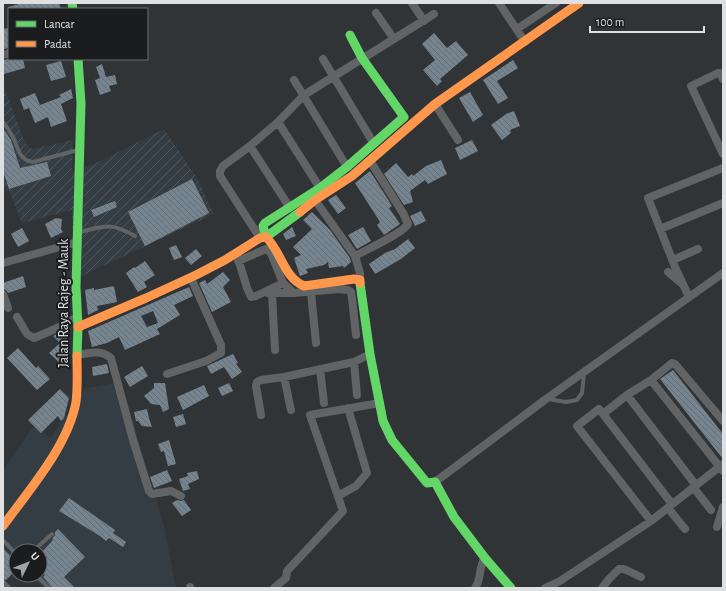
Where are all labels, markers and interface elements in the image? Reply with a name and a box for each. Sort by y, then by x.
legend [8,8,148,60]
scale bar [590,8,704,34]
text: 100 m [596,16,624,28]
text: Lancar [44,18,75,30]
text: Padat [44,38,71,50]
street label: Jalan Raya Rajeg - Mauk [57,238,71,367]
north arrow [8,543,48,583]
text: U [29,550,41,563]

